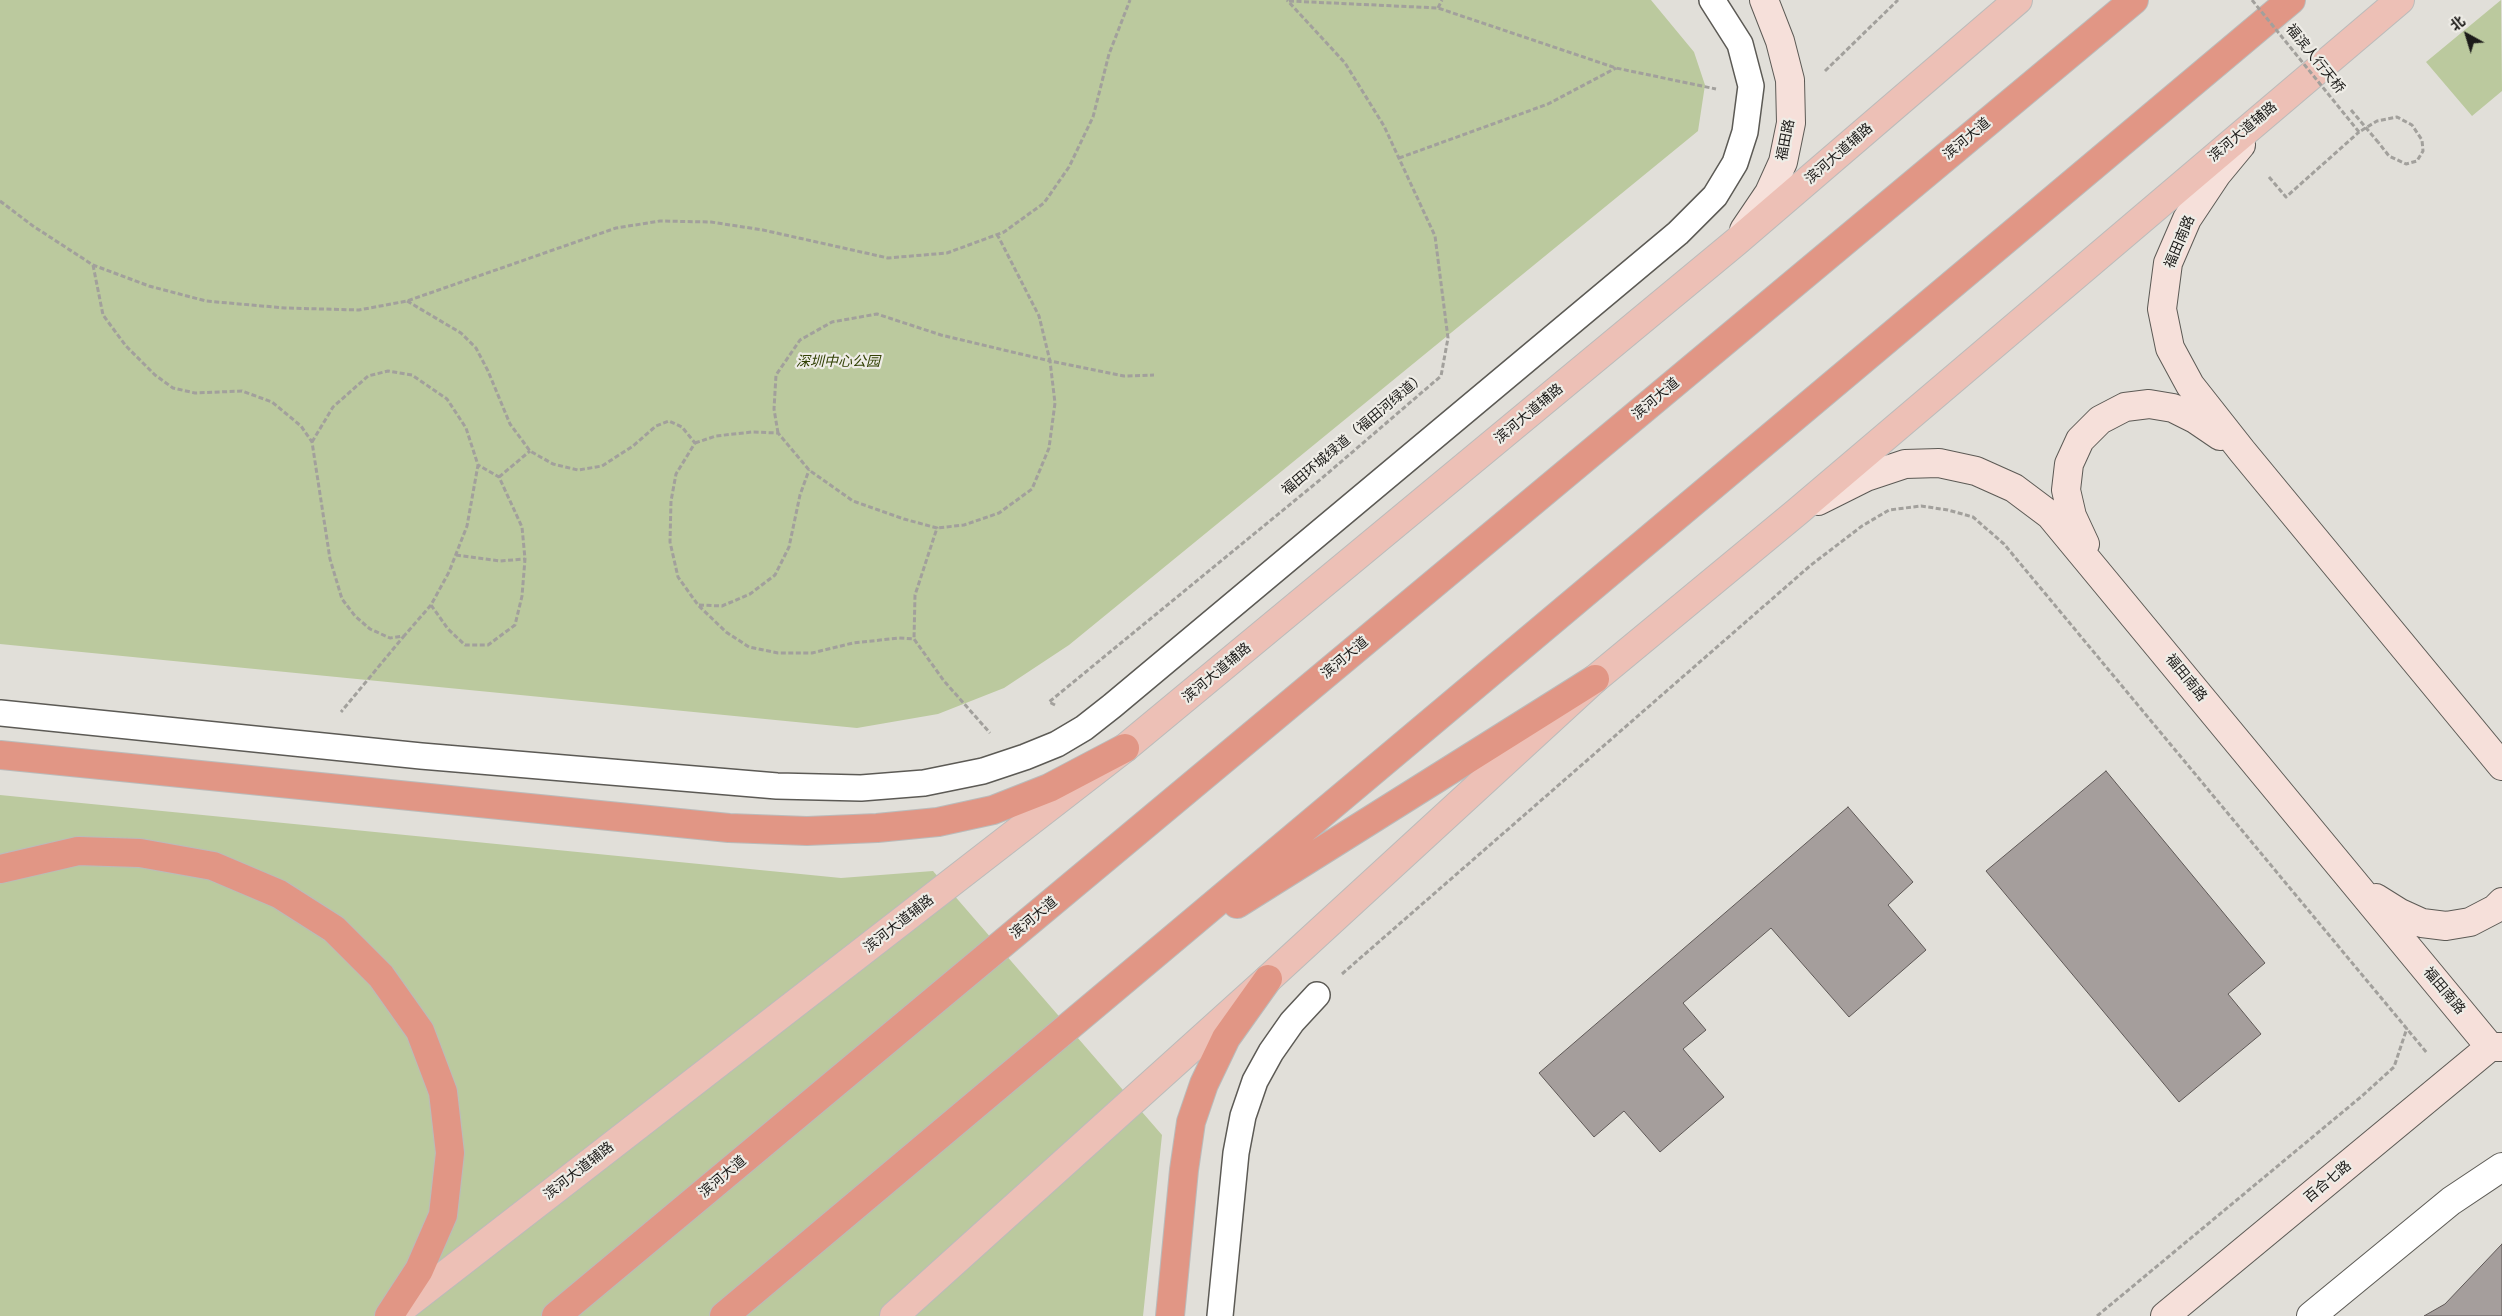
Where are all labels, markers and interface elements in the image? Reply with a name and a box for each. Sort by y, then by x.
north arrow [2442,10,2492,60]
text: 北 [2446,12,2469,35]
street label: 福滨人行天桥 [2282,21,2348,97]
street label: 滨河大道辅路 [2205,99,2281,165]
street label: 滨河大道 [1940,115,1994,163]
street label: 福田路 [1774,118,1798,162]
street label: 滨河大道辅路 [1802,120,1876,188]
street label: 福田南路 [2161,213,2199,271]
park label: 深圳中心公园 [796,354,880,370]
street label: 福田环城绿道（福田河绿道） [1279,369,1429,499]
street label: 滨河大道 [1629,375,1683,423]
street label: 滨河大道辅路 [1491,381,1567,447]
street label: 滨河大道 [1318,634,1372,682]
street label: 滨河大道辅路 [1179,640,1255,706]
street label: 福田南路 [2162,651,2210,705]
street label: 滨河大道辅路 [861,892,937,956]
street label: 滨河大道 [1007,894,1061,942]
street label: 福田南路 [2420,964,2468,1018]
street label: 滨河大道辅路 [541,1139,617,1203]
street label: 滨河大道 [696,1153,750,1201]
street label: 百合七路 [2301,1158,2355,1206]

